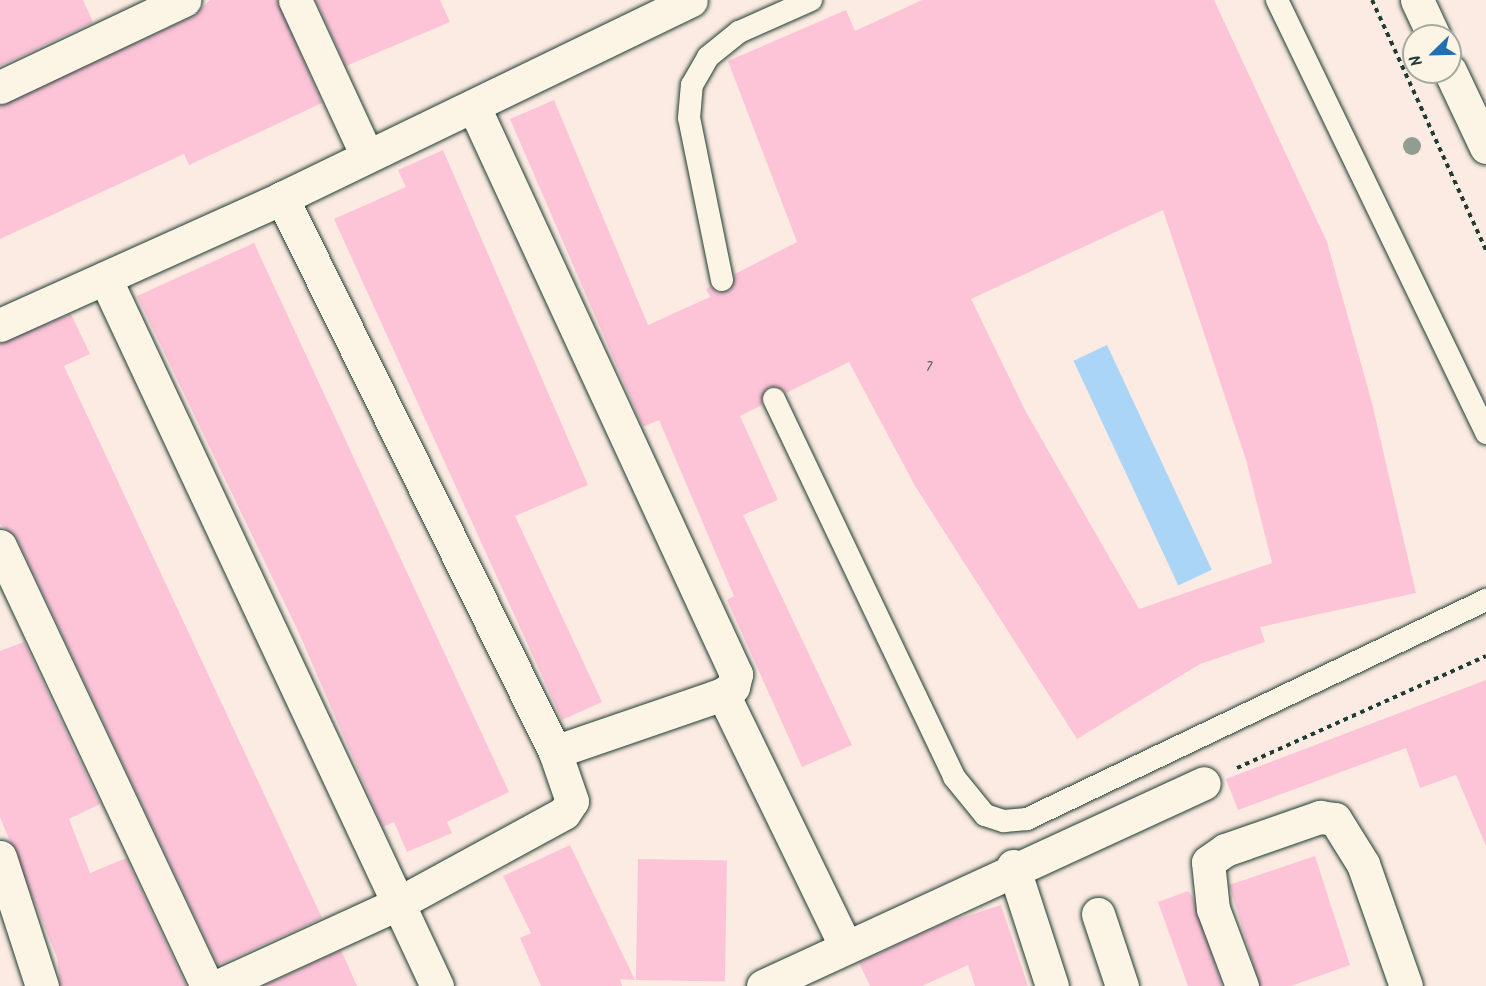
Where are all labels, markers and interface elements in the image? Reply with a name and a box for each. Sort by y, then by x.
north arrow [1402,24,1462,84]
text: N [1403,51,1430,70]
house number: 7 [926,359,932,375]

